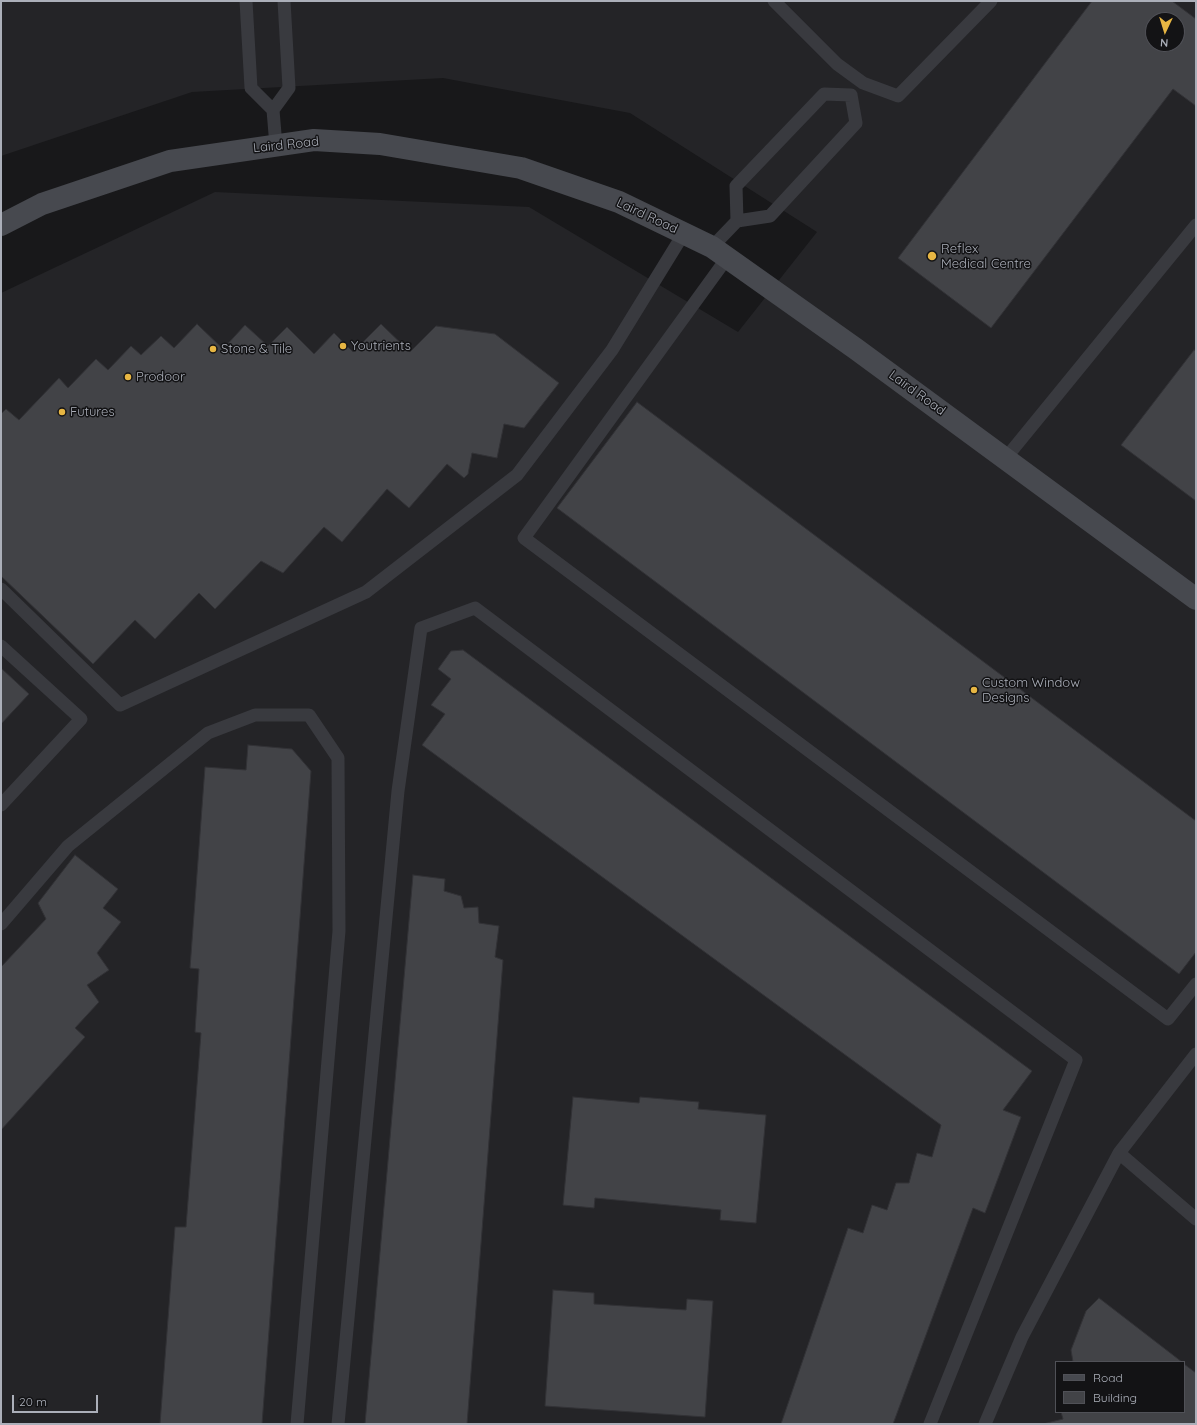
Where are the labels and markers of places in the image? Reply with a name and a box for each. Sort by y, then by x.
place label: Reflex Medical Centre [941,241,1031,272]
marker: Reflex Medical Centre [926,250,938,262]
place label: Youtrients [351,338,411,354]
place label: Stone & Tile [221,341,292,357]
marker: Youtrients [338,341,348,351]
marker: Stone & Tile [208,344,218,354]
place label: Prodoor [136,369,185,385]
marker: Prodoor [123,372,133,382]
place label: Futures [70,404,115,420]
marker: Futures [57,407,67,417]
place label: Custom Window Designs [982,675,1080,706]
marker: Custom Window Designs [969,685,979,695]

